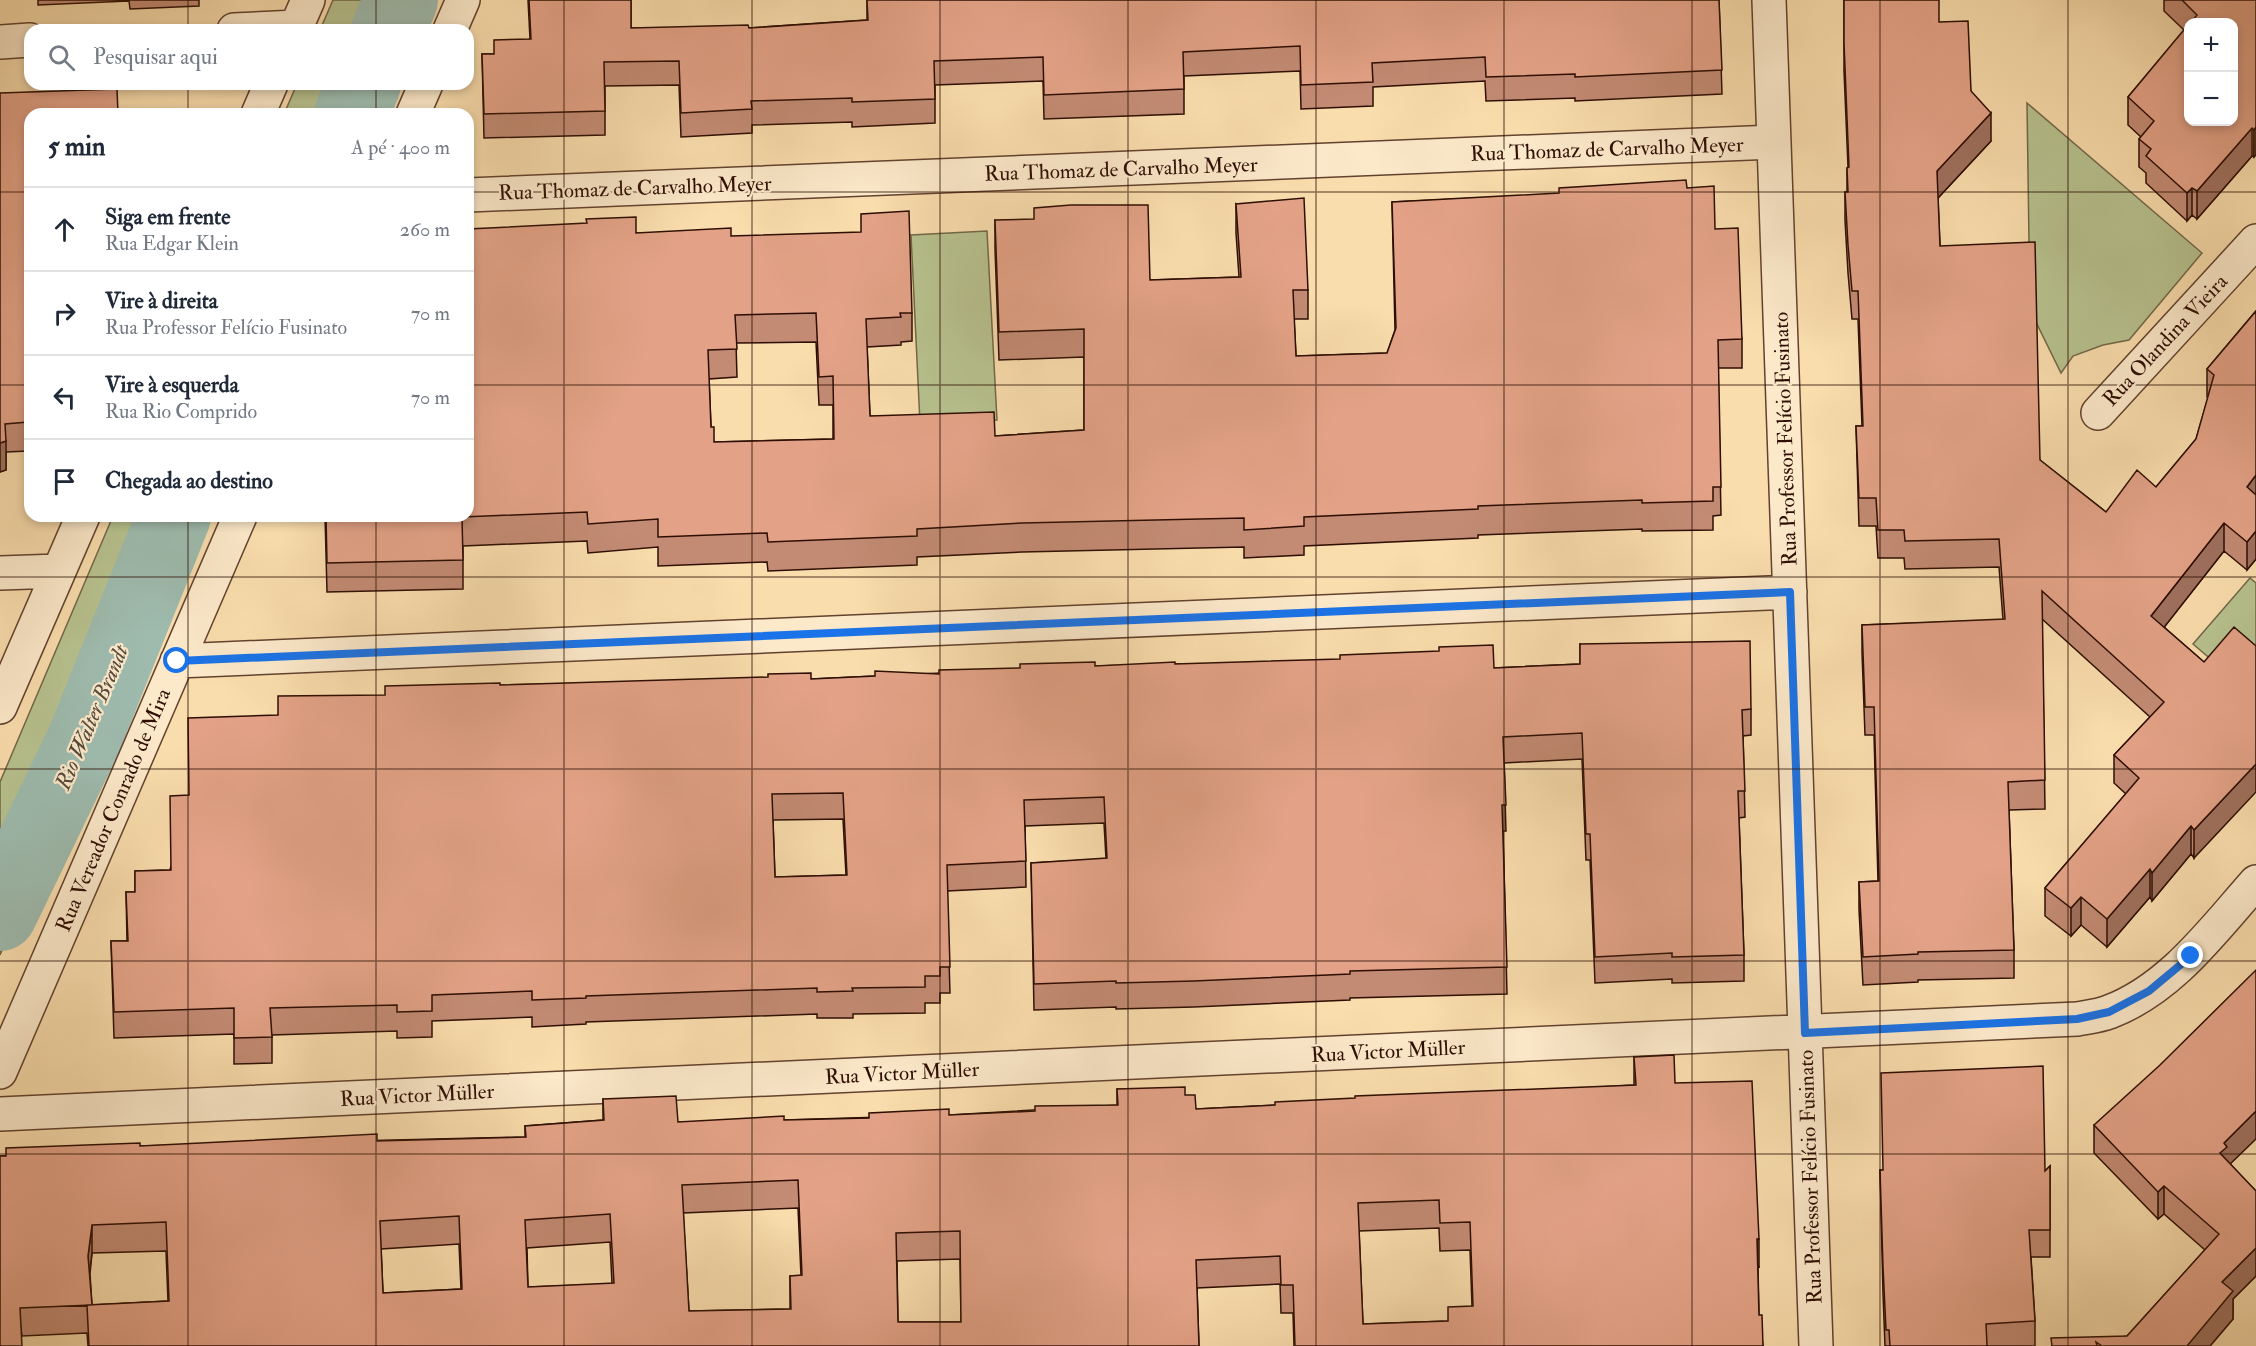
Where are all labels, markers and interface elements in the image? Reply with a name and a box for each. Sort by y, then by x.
map controls [2184,18,2238,126]
button: + [2184,18,2238,72]
search box [24,24,474,90]
icon: search [45,41,78,74]
text: Pesquisar aqui [93,43,218,71]
button: − [2184,72,2238,126]
text: 5 min [48,131,105,163]
street label: Rua Thomaz de Carvalho Meyer [1470,131,1744,168]
text: A pé · 400 m [351,135,450,160]
street label: Rua Thomaz de Carvalho Meyer [984,151,1258,188]
street label: Rua Thomaz de Carvalho Meyer [498,170,772,207]
text: Siga em frente [105,203,230,231]
icon: ahead [48,213,81,246]
text: 260 m [400,217,450,242]
text: Rua Edgar Klein [105,231,239,256]
street label: Rua Olandina Vieira [2097,268,2234,412]
text: Vire à direita [105,287,218,315]
icon: right [48,297,81,330]
text: 70 m [411,301,450,326]
street label: Rua Professor Felício Fusinato [1768,311,1803,567]
text: Rua Professor Felício Fusinato [105,315,347,340]
text: Vire à esquerda [105,371,239,399]
icon: left [48,381,81,414]
text: 70 m [411,385,450,410]
text: Rua Rio Comprido [105,399,257,424]
icon: arrive [48,465,81,498]
text: Chegada ao destino [105,467,273,495]
water label: Rio Walter Brandt [48,639,136,795]
route start [163,647,189,673]
street label: Rua Vereador Conrado de Mira [50,684,177,936]
route end [2177,942,2203,968]
street label: Rua Victor Müller [1310,1034,1466,1069]
street label: Rua Professor Felício Fusinato [1793,1049,1828,1305]
street label: Rua Victor Müller [824,1056,980,1091]
street label: Rua Victor Müller [339,1078,495,1113]

